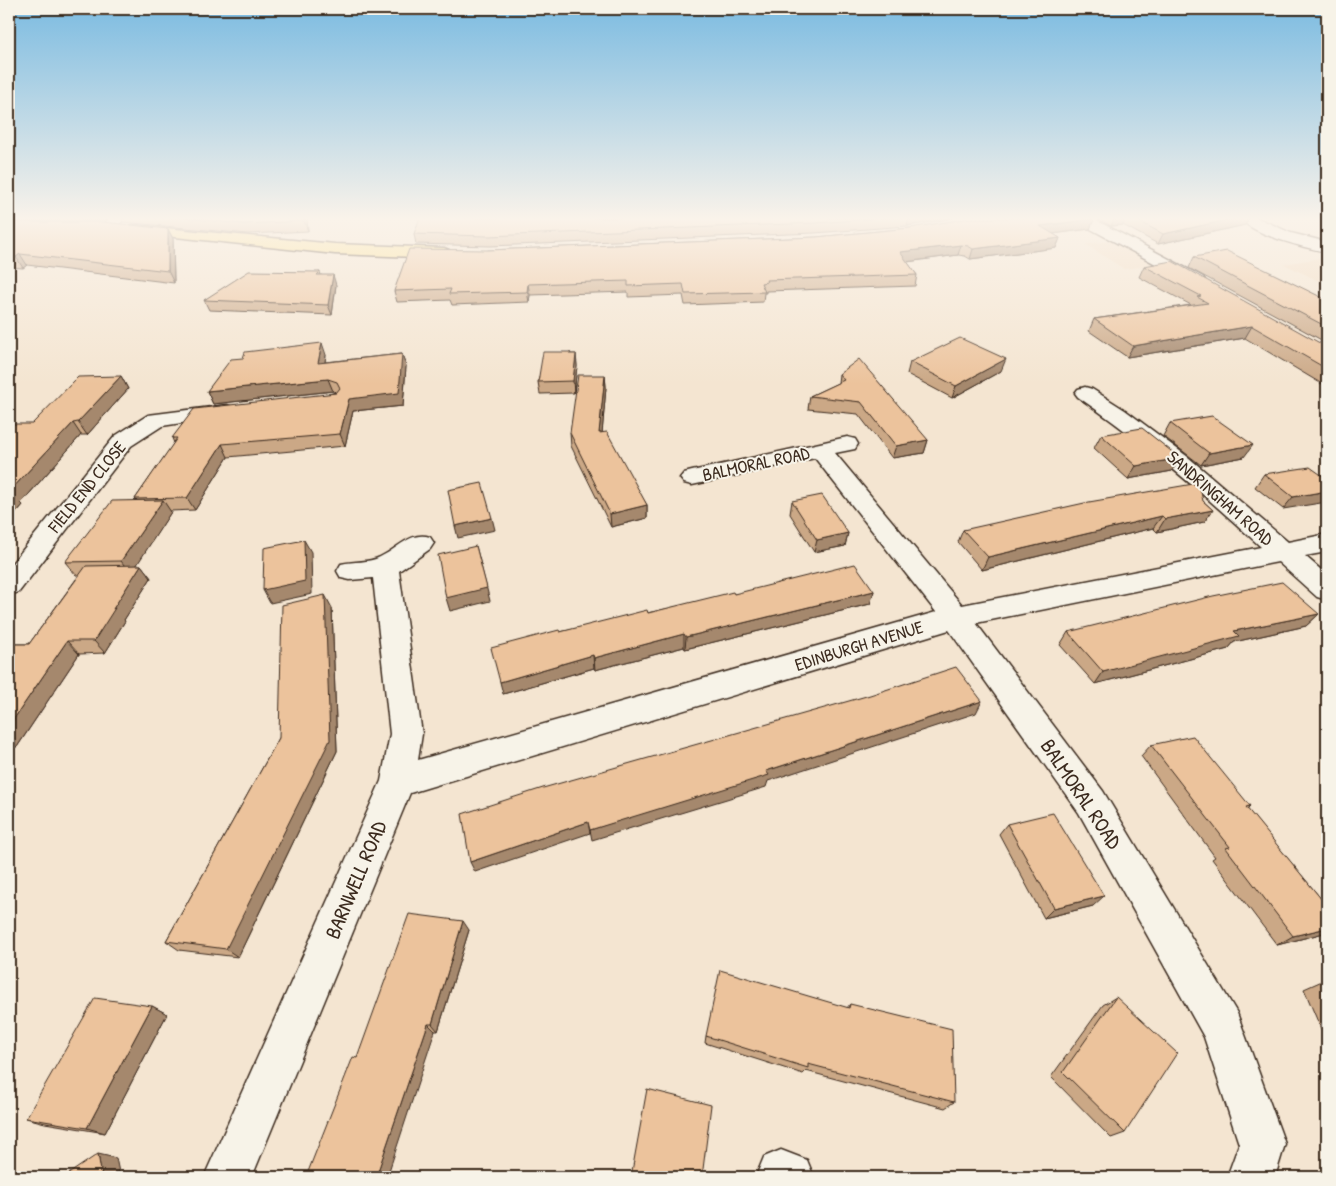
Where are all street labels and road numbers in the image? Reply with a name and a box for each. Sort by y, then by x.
street label: FIELD END CLOSE [41,436,131,539]
street label: BALMORAL ROAD [700,440,812,487]
street label: SANDRINGHAM ROAD [1162,444,1279,551]
street label: EDINBURGH AVENUE [792,614,926,677]
street label: BALMORAL ROAD [1034,733,1129,854]
street label: BARNWELL ROAD [318,816,393,943]

